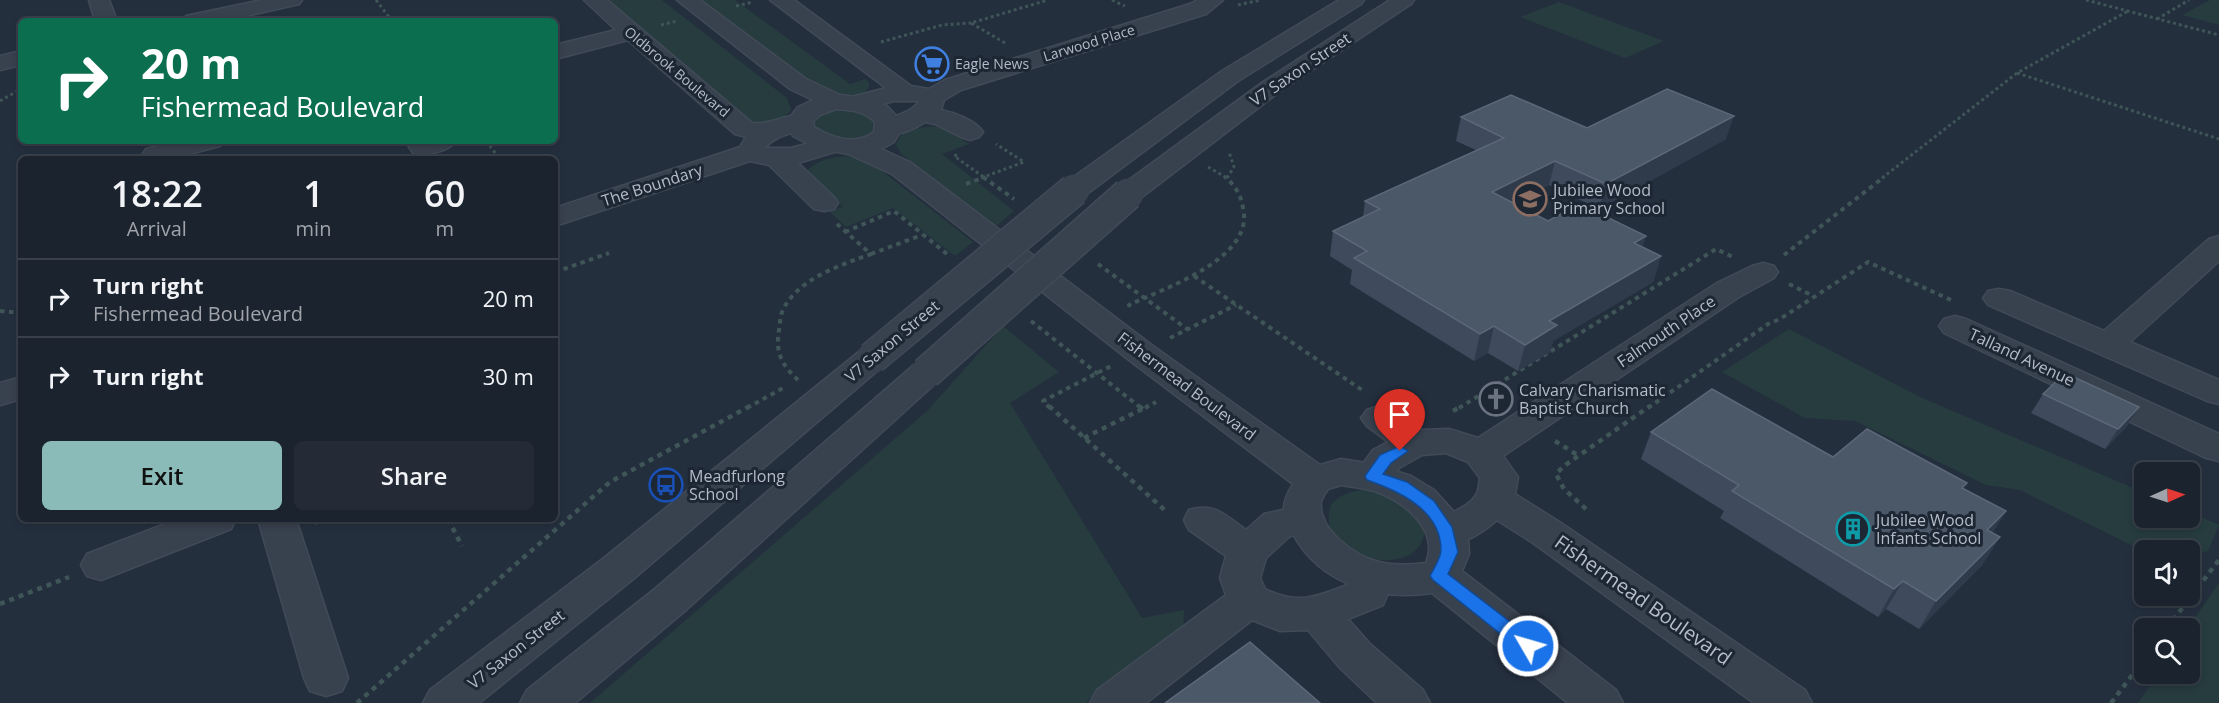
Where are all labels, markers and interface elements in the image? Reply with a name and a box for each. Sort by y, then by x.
street label: Larwood Place [1041,20,1137,65]
street label: Oldbrook Boulevard [621,22,734,121]
street label: V7 Saxon Street [1245,27,1355,111]
text: 20 m [141,34,241,91]
icon: right [42,42,120,120]
supermarket icon: Eagle News [914,46,950,82]
place label: Eagle News [955,54,1029,73]
text: Fishermead Boulevard [141,88,424,125]
street label: The Boundary [599,158,706,212]
text: 18:22 [111,169,203,218]
text: 1 [303,169,324,218]
text: 60 [424,169,465,218]
place label: Jubilee Wood Primary School [1551,179,1665,219]
school or university icon: Jubilee Wood Primary School [1512,181,1548,217]
text: Arrival [127,215,187,242]
text: min [296,215,331,242]
text: m [435,215,454,242]
text: Turn right [93,270,204,300]
icon: right [42,282,75,315]
text: 20 m [483,283,534,313]
street label: Falmouth Place [1612,290,1720,372]
street label: V7 Saxon Street [840,295,944,387]
text: Fishermead Boulevard [93,300,303,327]
street label: Talland Avenue [1966,323,2078,391]
street label: Fishermead Boulevard [1113,327,1261,445]
icon: right [42,360,75,393]
text: Turn right [93,361,204,391]
text: 30 m [483,361,534,391]
place label: Calvary Charismatic Baptist Church [1519,379,1666,419]
church icon: Calvary Charismatic Baptist Church [1478,381,1514,417]
pin [1374,389,1425,451]
icon: arrive [1383,398,1416,431]
button: Exit [42,441,282,510]
button: Share [294,441,534,510]
north arrow [2134,462,2200,528]
map controls [2134,462,2200,684]
place label: Meadfurlong School [689,465,785,505]
bus stop icon: Meadfurlong School [648,467,684,503]
place label: Jubilee Wood Infants School [1874,509,1981,549]
building icon: Jubilee Wood Infants School [1835,511,1871,547]
street label: Fishermead Boulevard [1550,528,1737,671]
button: sound [2134,540,2200,606]
street label: V7 Saxon Street [463,604,569,694]
position arrow [1496,614,1560,678]
button: search [2134,618,2200,684]

